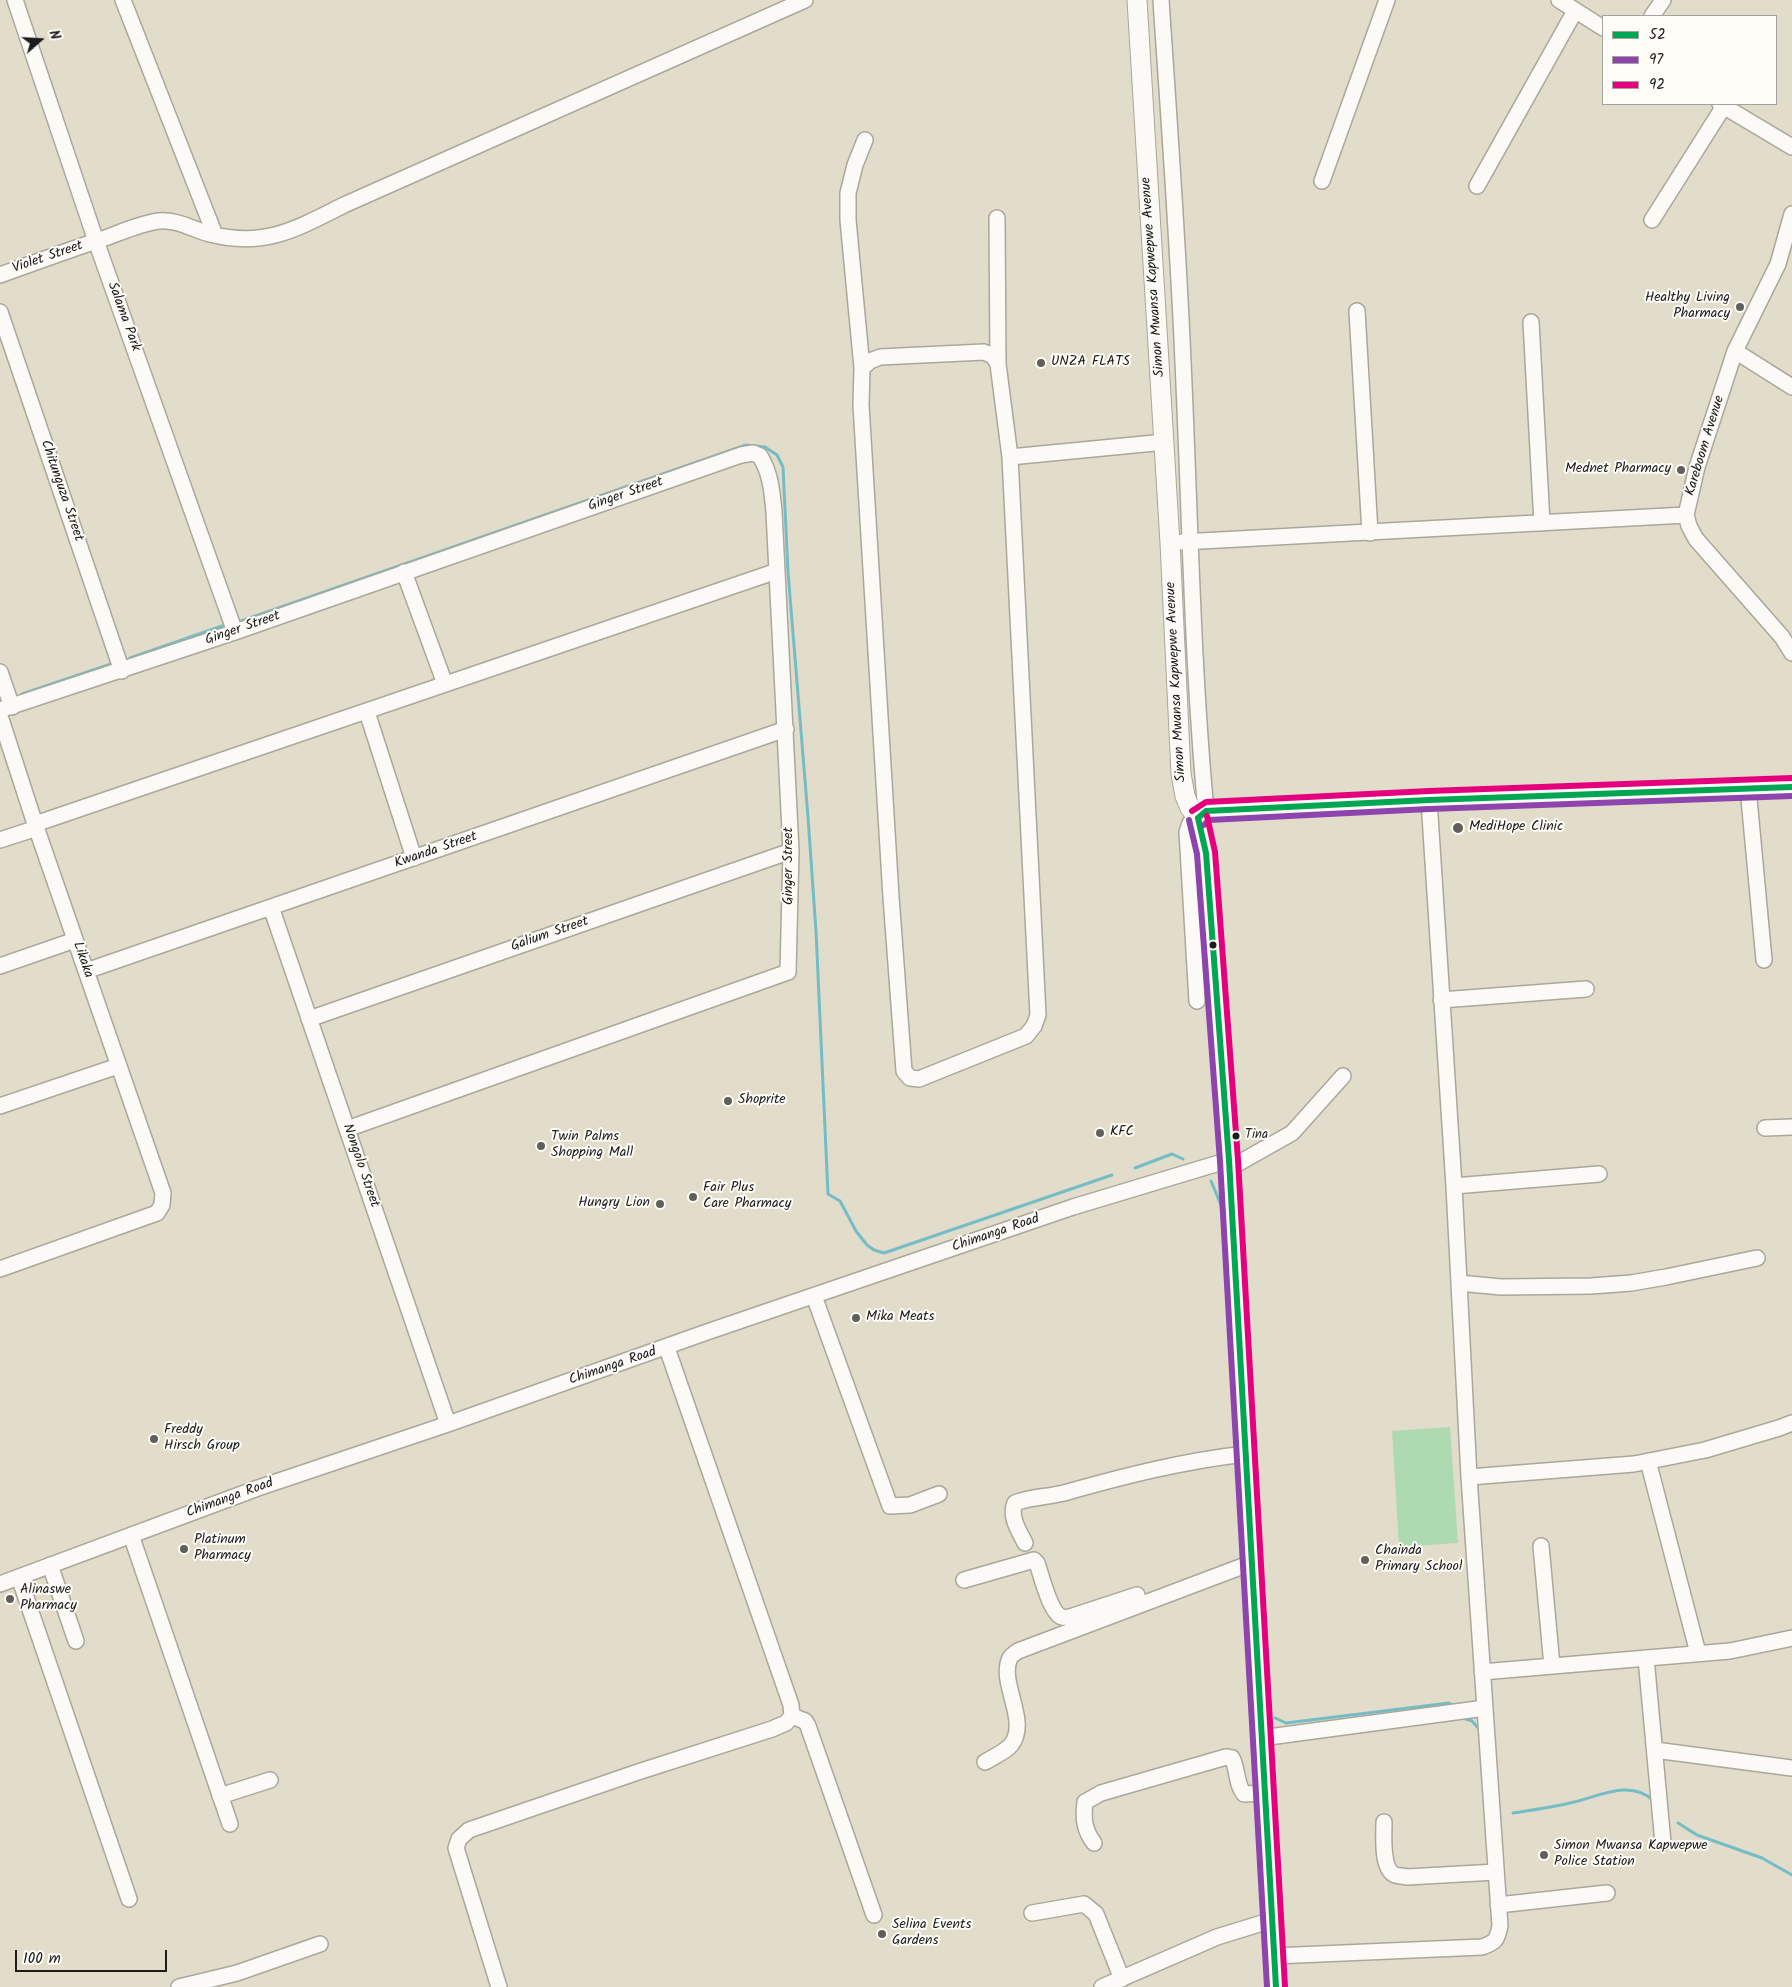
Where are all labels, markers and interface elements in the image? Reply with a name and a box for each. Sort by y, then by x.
north arrow [15,15,65,65]
legend [1602,15,1777,105]
text: 52 [1649,23,1666,47]
text: N [42,27,66,43]
text: 97 [1649,48,1663,72]
text: 92 [1649,73,1665,97]
street label: Simon Mwansa Kapwepwe Avenue [1139,176,1169,378]
street label: Violet Street [11,238,85,278]
street label: Salama Park [103,280,143,354]
place label: Healthy Living Pharmacy [1645,291,1730,324]
marker: Healthy Living Pharmacy [1734,301,1746,313]
place label: UNZA FLATS [1051,355,1130,371]
marker: UNZA FLATS [1035,357,1047,369]
street label: Kareboom Avenue [1683,394,1729,498]
street label: Chitunguza Street [36,438,86,544]
place label: Mednet Pharmacy [1565,462,1671,478]
marker: Mednet Pharmacy [1675,464,1687,476]
street label: Ginger Street [586,474,666,516]
street label: Simon Mwansa Kapwepwe Avenue [1163,581,1191,783]
street label: Ginger Street [203,608,283,650]
place label: MediHope Clinic [1469,820,1563,836]
marker: MediHope Clinic [1451,821,1465,835]
street label: Ginger Street [782,827,798,905]
street label: Kwanda Street [392,829,480,873]
street label: Galium Street [509,914,591,956]
street label: Likaka [68,940,96,980]
unlabelled marker [1208,940,1218,950]
place label: Shoprite [738,1093,786,1109]
marker: Shoprite [722,1095,734,1107]
street label: Nongolo Street [338,1122,382,1210]
place label: KFC [1110,1125,1134,1141]
marker: KFC [1094,1127,1106,1139]
place label: Tina [1245,1128,1268,1144]
place label: Twin Palms Shopping Mall [551,1130,633,1162]
marker: Tina [1231,1131,1241,1141]
marker: Twin Palms Shopping Mall [535,1140,547,1152]
place label: Fair Plus Care Pharmacy [703,1181,791,1214]
marker: Fair Plus Care Pharmacy [687,1191,699,1203]
place label: Hungry Lion [578,1196,650,1212]
marker: Hungry Lion [654,1198,666,1210]
street label: Chimanga Road [950,1211,1042,1257]
place label: Mika Meats [866,1310,934,1326]
marker: Mika Meats [850,1312,862,1324]
street label: Chimanga Road [567,1344,659,1390]
place label: Freddy Hirsch Group [164,1423,240,1455]
marker: Freddy Hirsch Group [148,1433,160,1445]
street label: Chimanga Road [184,1475,276,1523]
place label: Platinum Pharmacy [194,1533,251,1565]
marker: Platinum Pharmacy [178,1543,190,1555]
place label: Chainda Primary School [1375,1544,1462,1576]
marker: Chainda Primary School [1359,1554,1371,1566]
place label: Alinaswe Pharmacy [20,1583,77,1615]
marker: Alinaswe Pharmacy [4,1593,16,1605]
place label: Simon Mwansa Kapwepwe Police Station [1554,1839,1708,1871]
marker: Simon Mwansa Kapwepwe Police Station [1538,1849,1550,1861]
place label: Selina Events Gardens [892,1918,971,1950]
marker: Selina Events Gardens [876,1928,888,1940]
scale bar [18,1940,170,1972]
text: 100 m [23,1947,61,1971]

